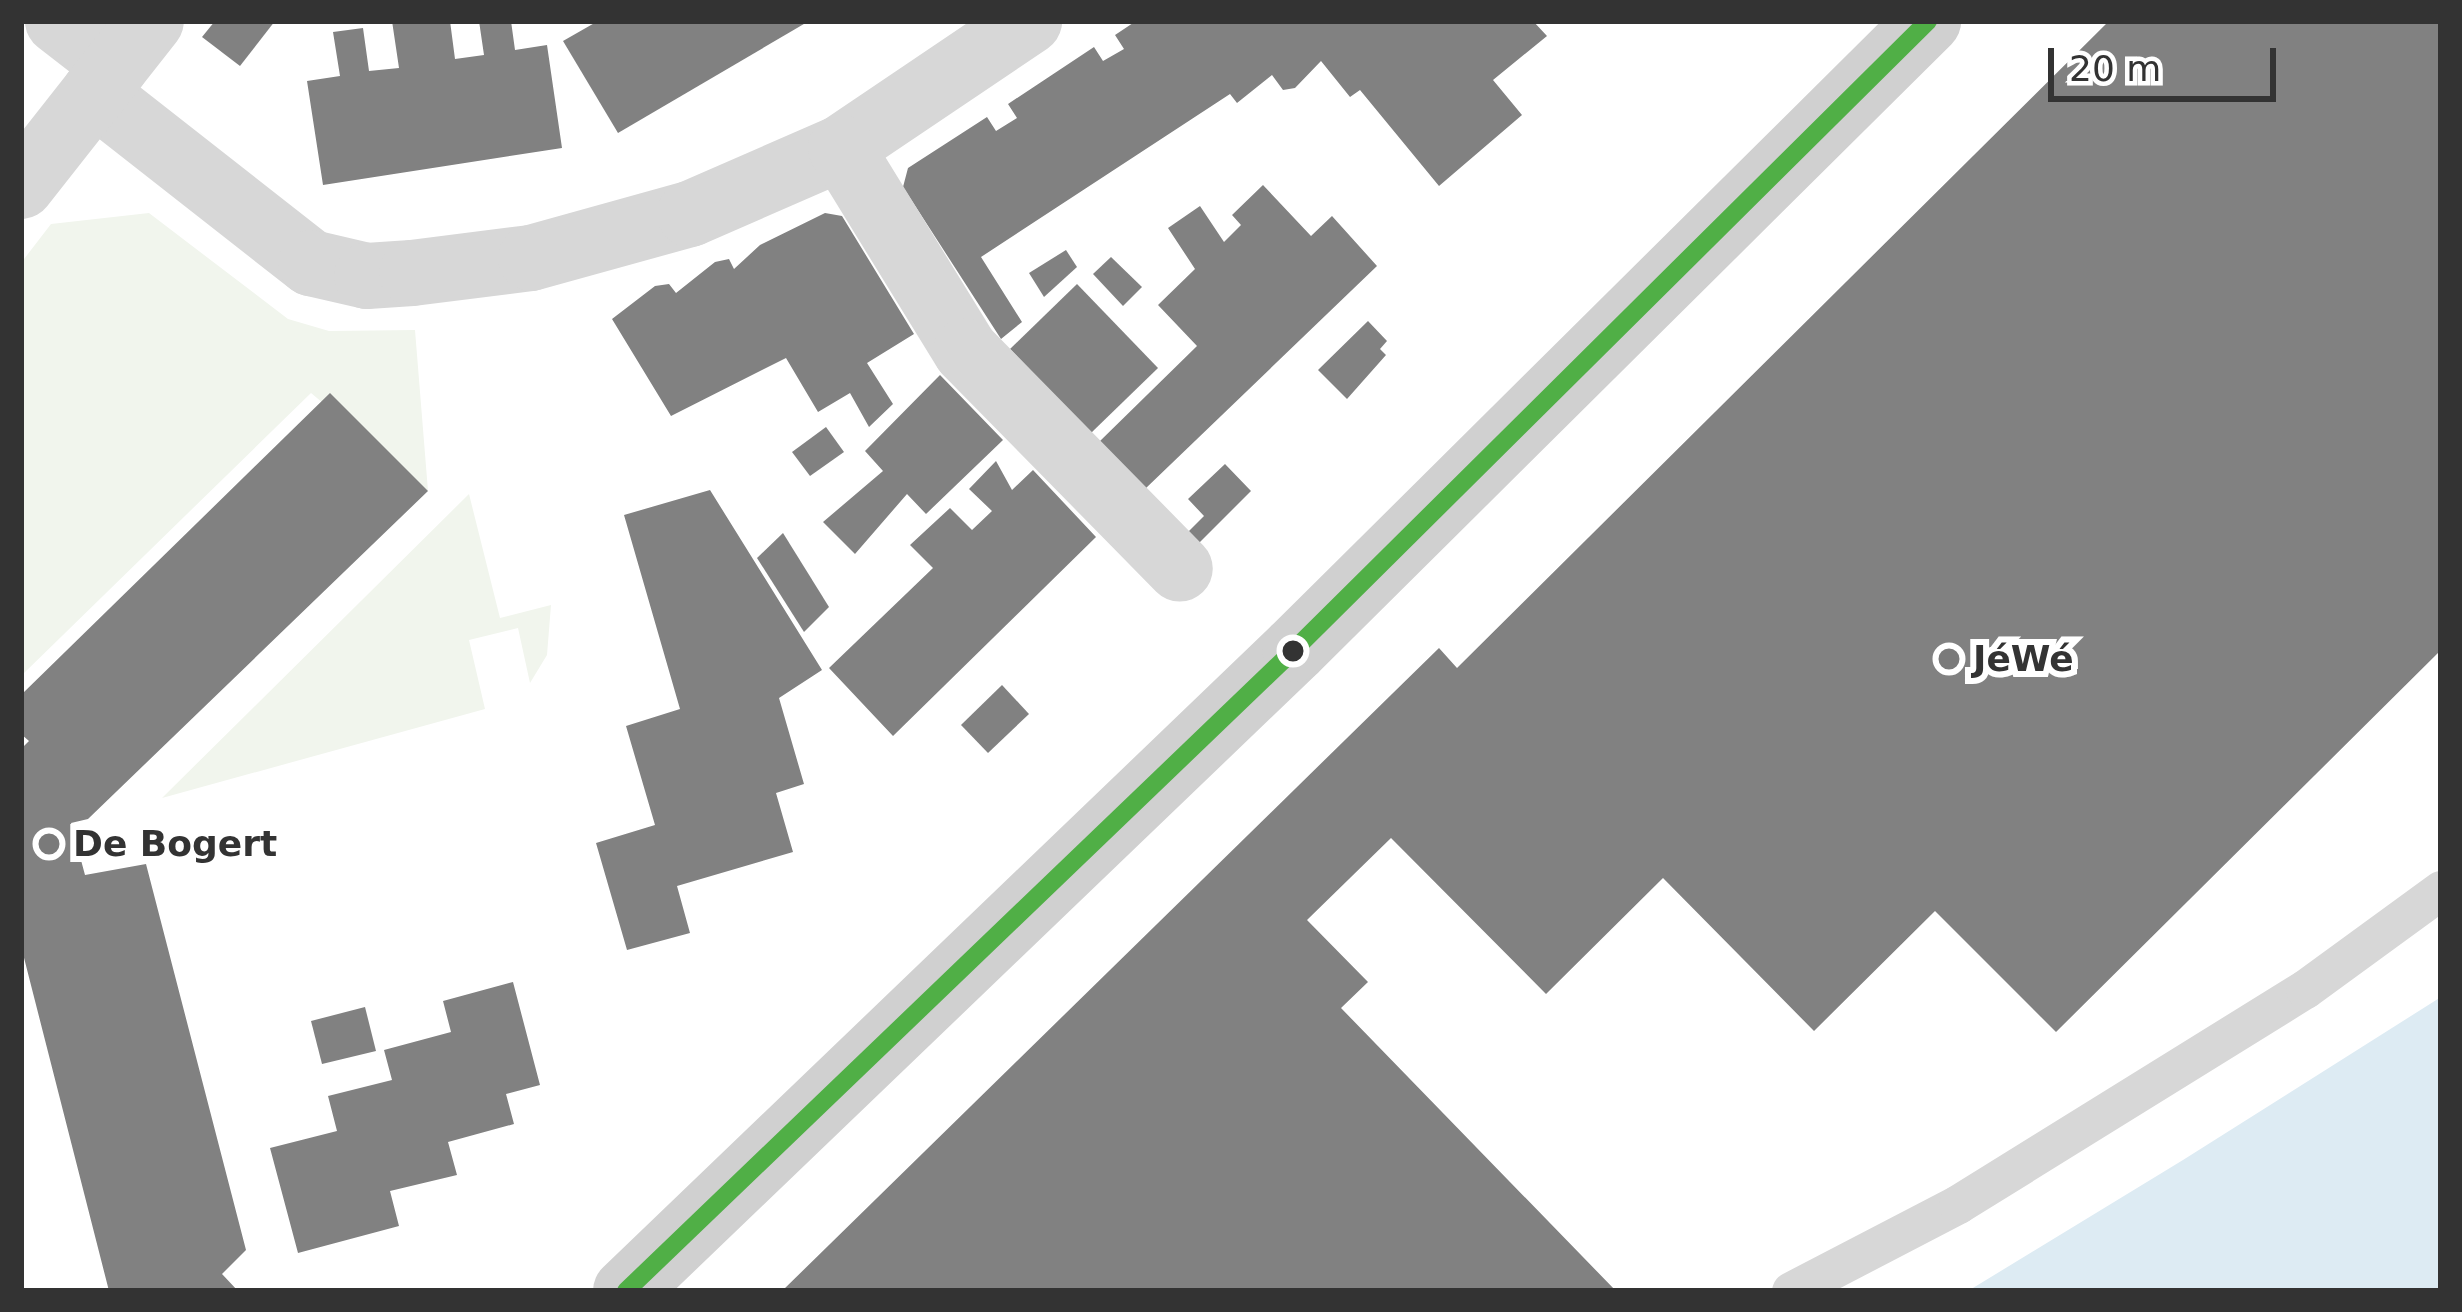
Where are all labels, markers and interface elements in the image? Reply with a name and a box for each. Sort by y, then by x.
scale bar [2054,24,2282,98]
text: 20 m [2069,48,2161,89]
place label: JéWé [1973,637,2074,681]
unlabelled marker [1282,640,1304,662]
marker: JéWé [1936,646,1962,672]
place label: De Bogert [73,822,277,866]
marker: De Bogert [36,831,62,857]

